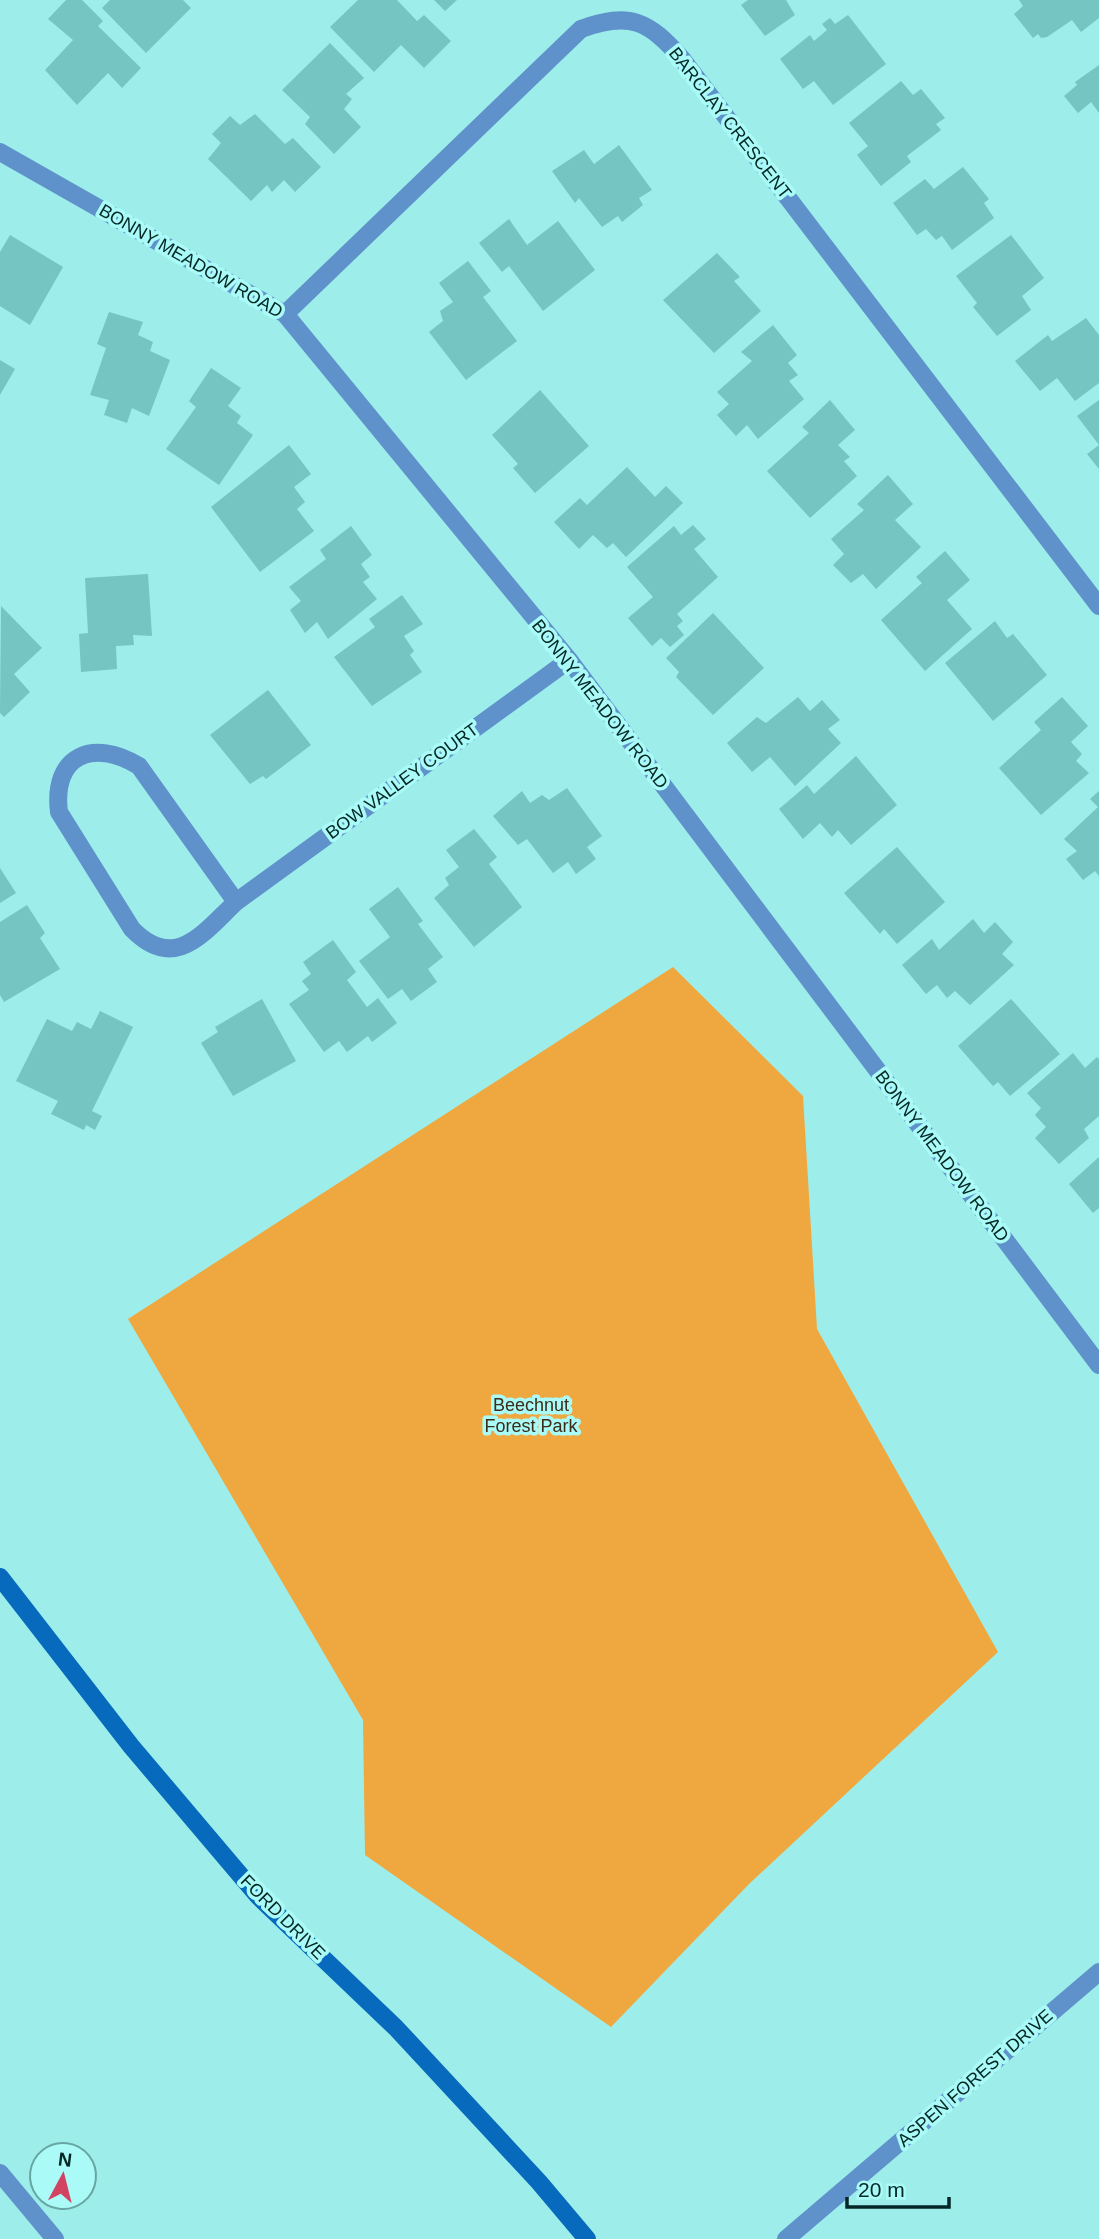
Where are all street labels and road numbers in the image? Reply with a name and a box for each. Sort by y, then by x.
street label: BARCLAY CRESCENT [665,43,795,203]
street label: BONNY MEADOW ROAD [96,200,286,322]
street label: BONNY MEADOW ROAD [528,616,672,792]
street label: BOW VALLEY COURT [322,719,482,843]
street label: BONNY MEADOW ROAD [871,1067,1013,1245]
street label: FORD DRIVE [237,1871,329,1963]
street label: ASPEN FOREST DRIVE [893,2005,1057,2151]

